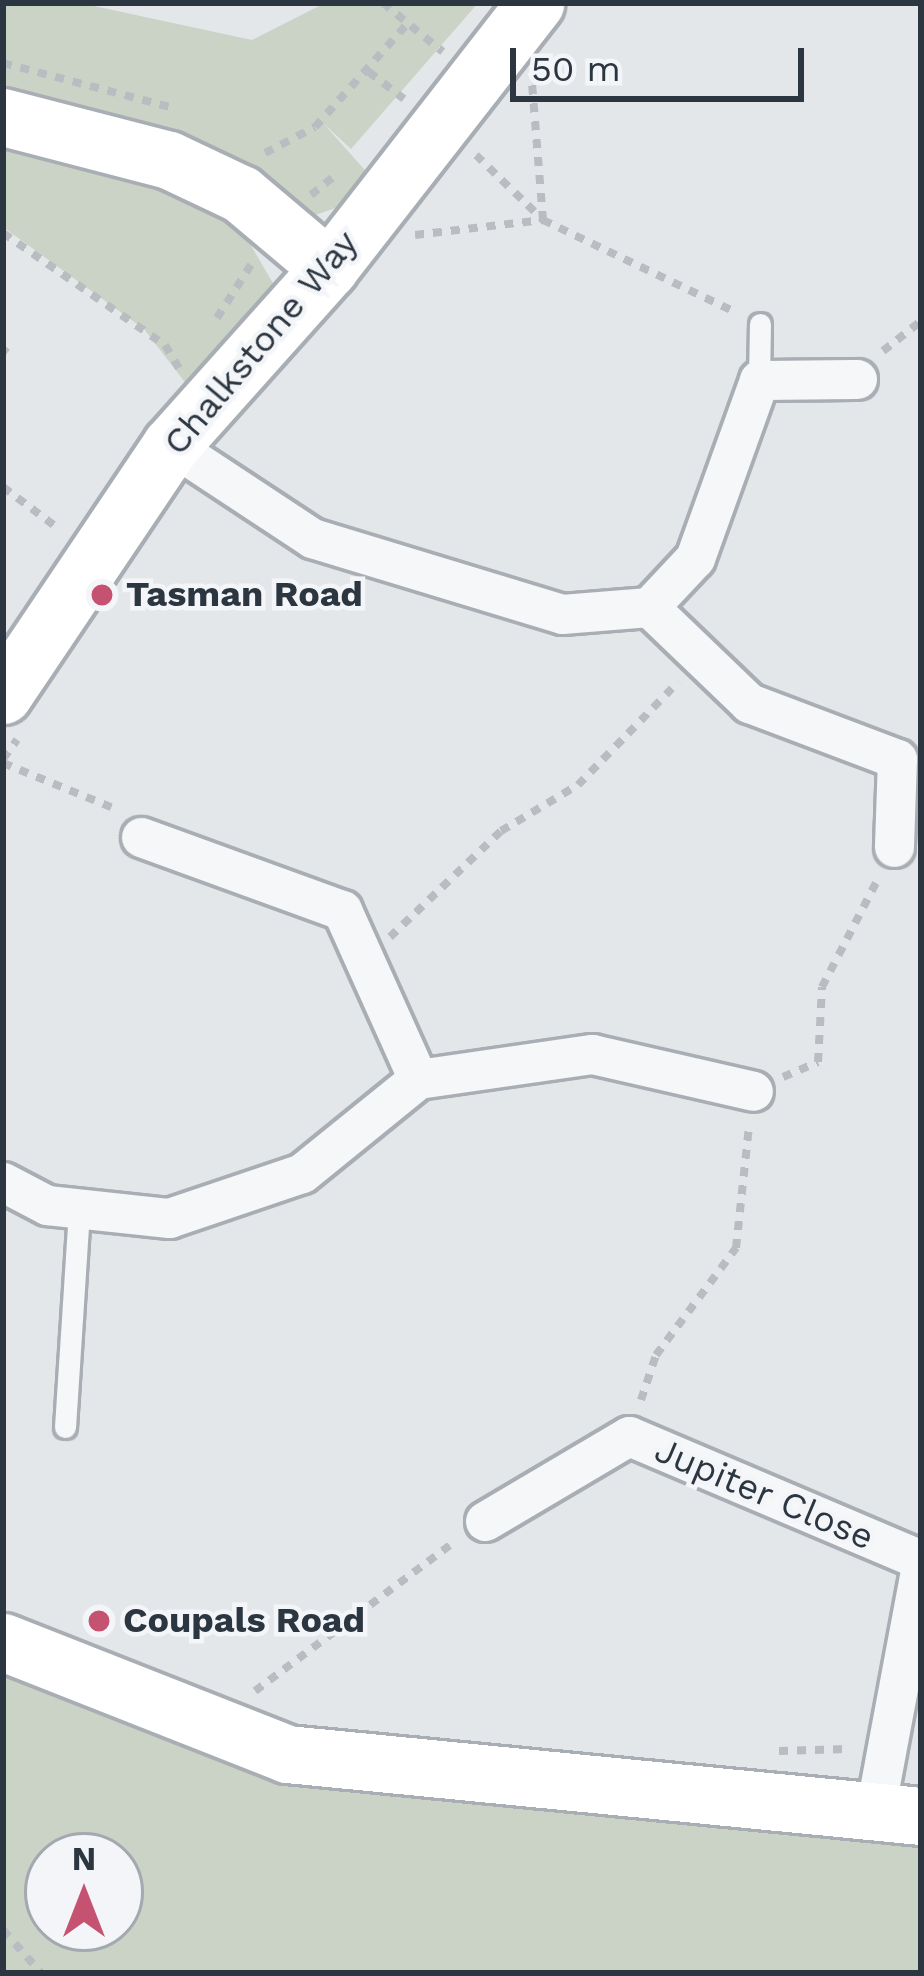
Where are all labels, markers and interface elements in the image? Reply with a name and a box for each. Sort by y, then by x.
scale bar [516,24,810,98]
text: 50 m [531,48,621,90]
street label: Chalkstone Way [154,222,368,464]
place label: Tasman Road [126,573,363,617]
marker: Tasman Road [89,582,115,608]
street label: Jupiter Close [648,1428,880,1560]
place label: Coupals Road [123,1599,365,1643]
marker: Coupals Road [86,1608,112,1634]
north arrow [24,1832,144,1952]
text: N [72,1839,96,1878]

